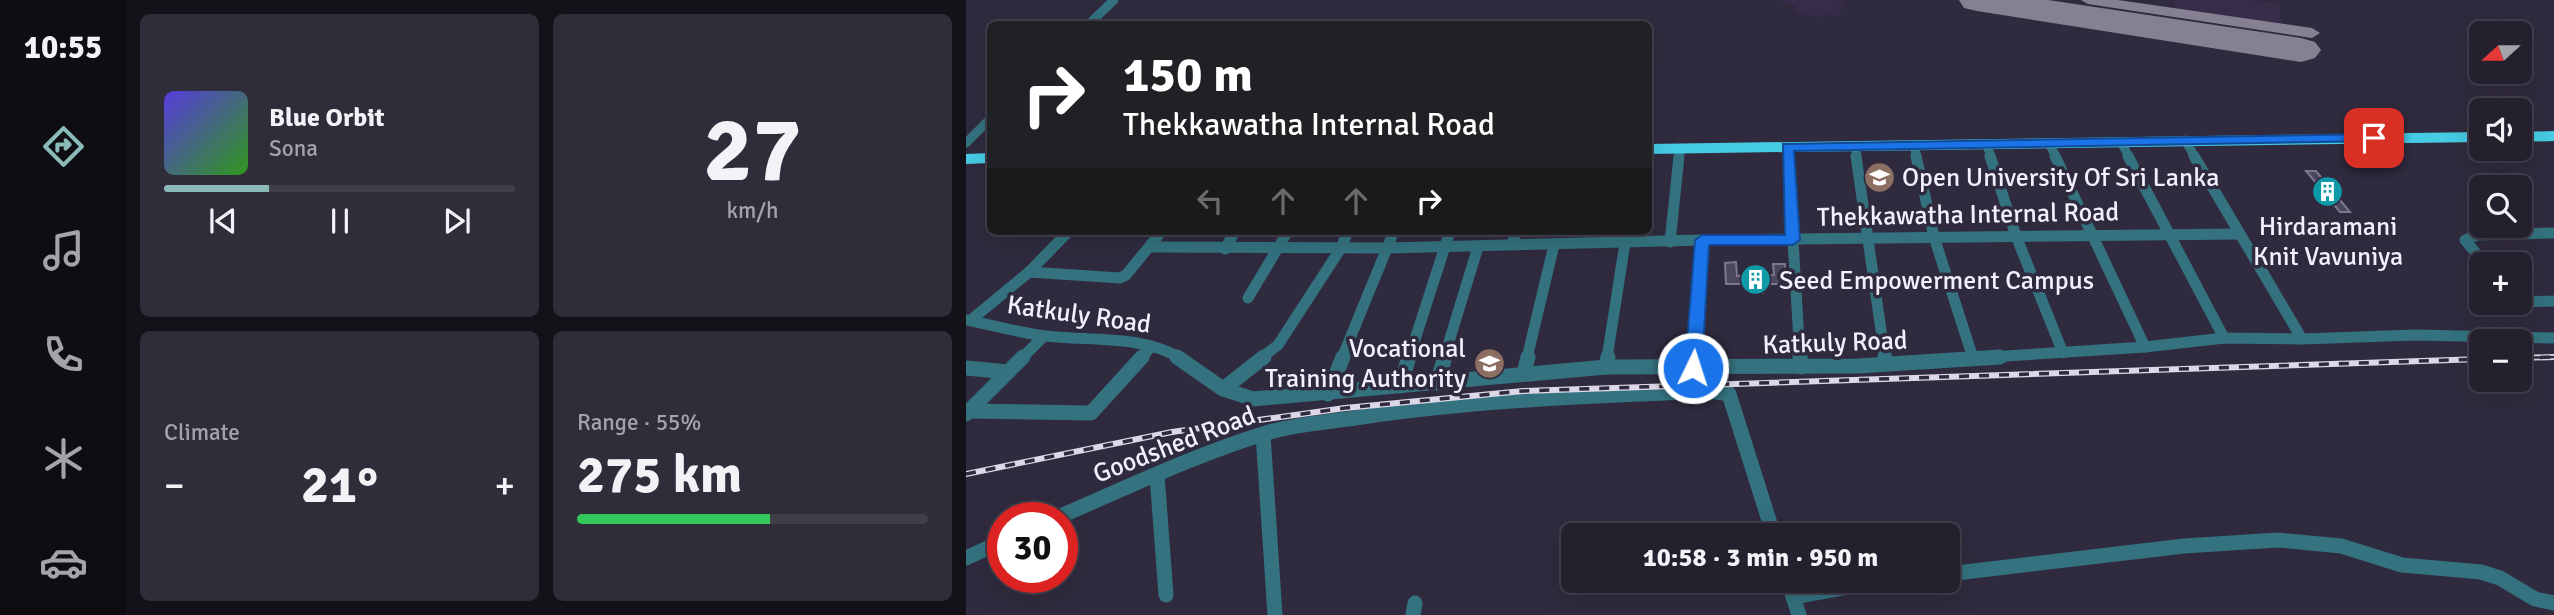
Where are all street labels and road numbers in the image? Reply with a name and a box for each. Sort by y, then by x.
street label: Thekkawatha Internal Road [1817,196,2119,234]
street label: Katkuly Road [1005,289,1153,341]
street label: Katkuly Road [1762,324,1908,362]
street label: Goodshed Road [1089,399,1260,491]

